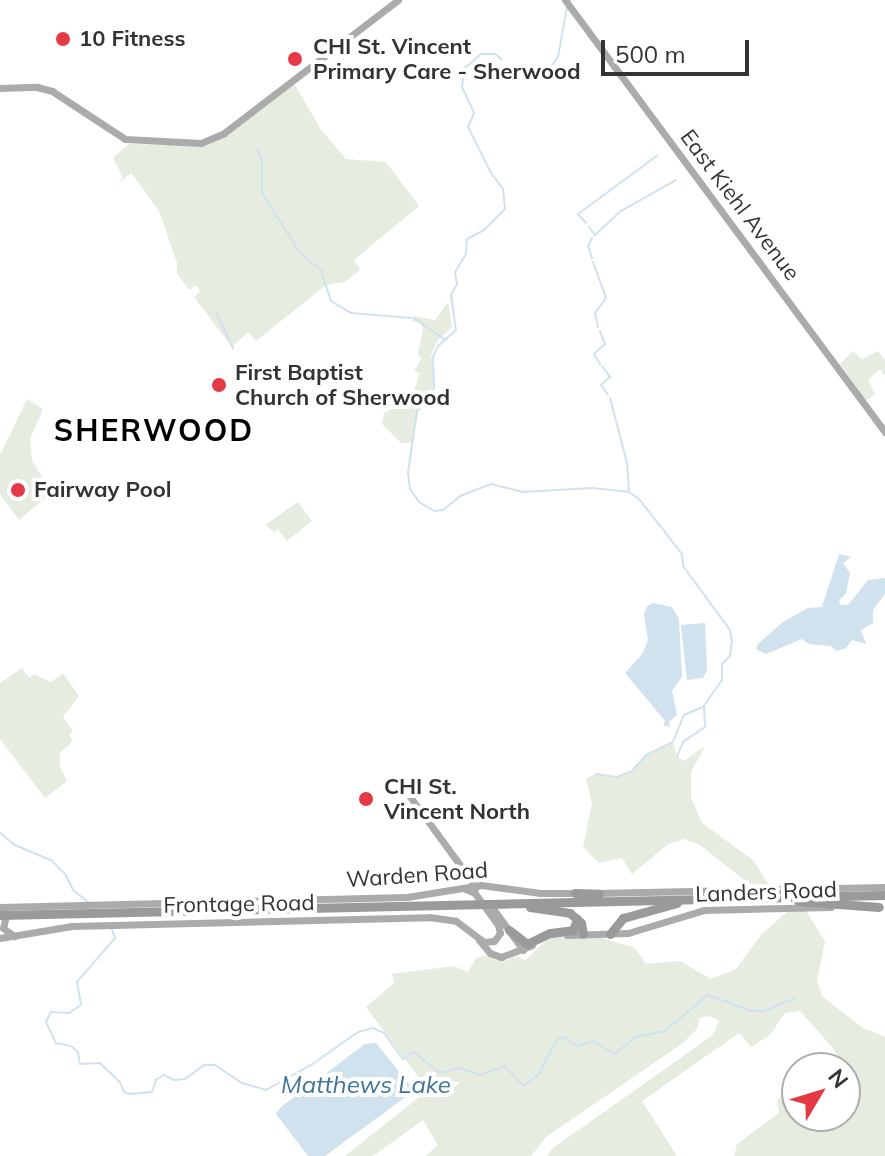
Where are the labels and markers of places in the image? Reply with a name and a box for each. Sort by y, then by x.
place label: 10 Fitness [79,26,185,52]
marker: 10 Fitness [54,30,72,48]
place label: CHI St. Vincent Primary Care - Sherwood [313,33,581,84]
marker: CHI St. Vincent Primary Care - Sherwood [284,48,306,70]
place label: First Baptist Church of Sherwood [235,359,450,410]
marker: First Baptist Church of Sherwood [210,376,228,394]
place label: Fairway Pool [34,477,171,503]
marker: Fairway Pool [9,481,27,499]
place label: CHI St. Vincent North [384,773,530,824]
marker: CHI St. Vincent North [355,788,377,810]

